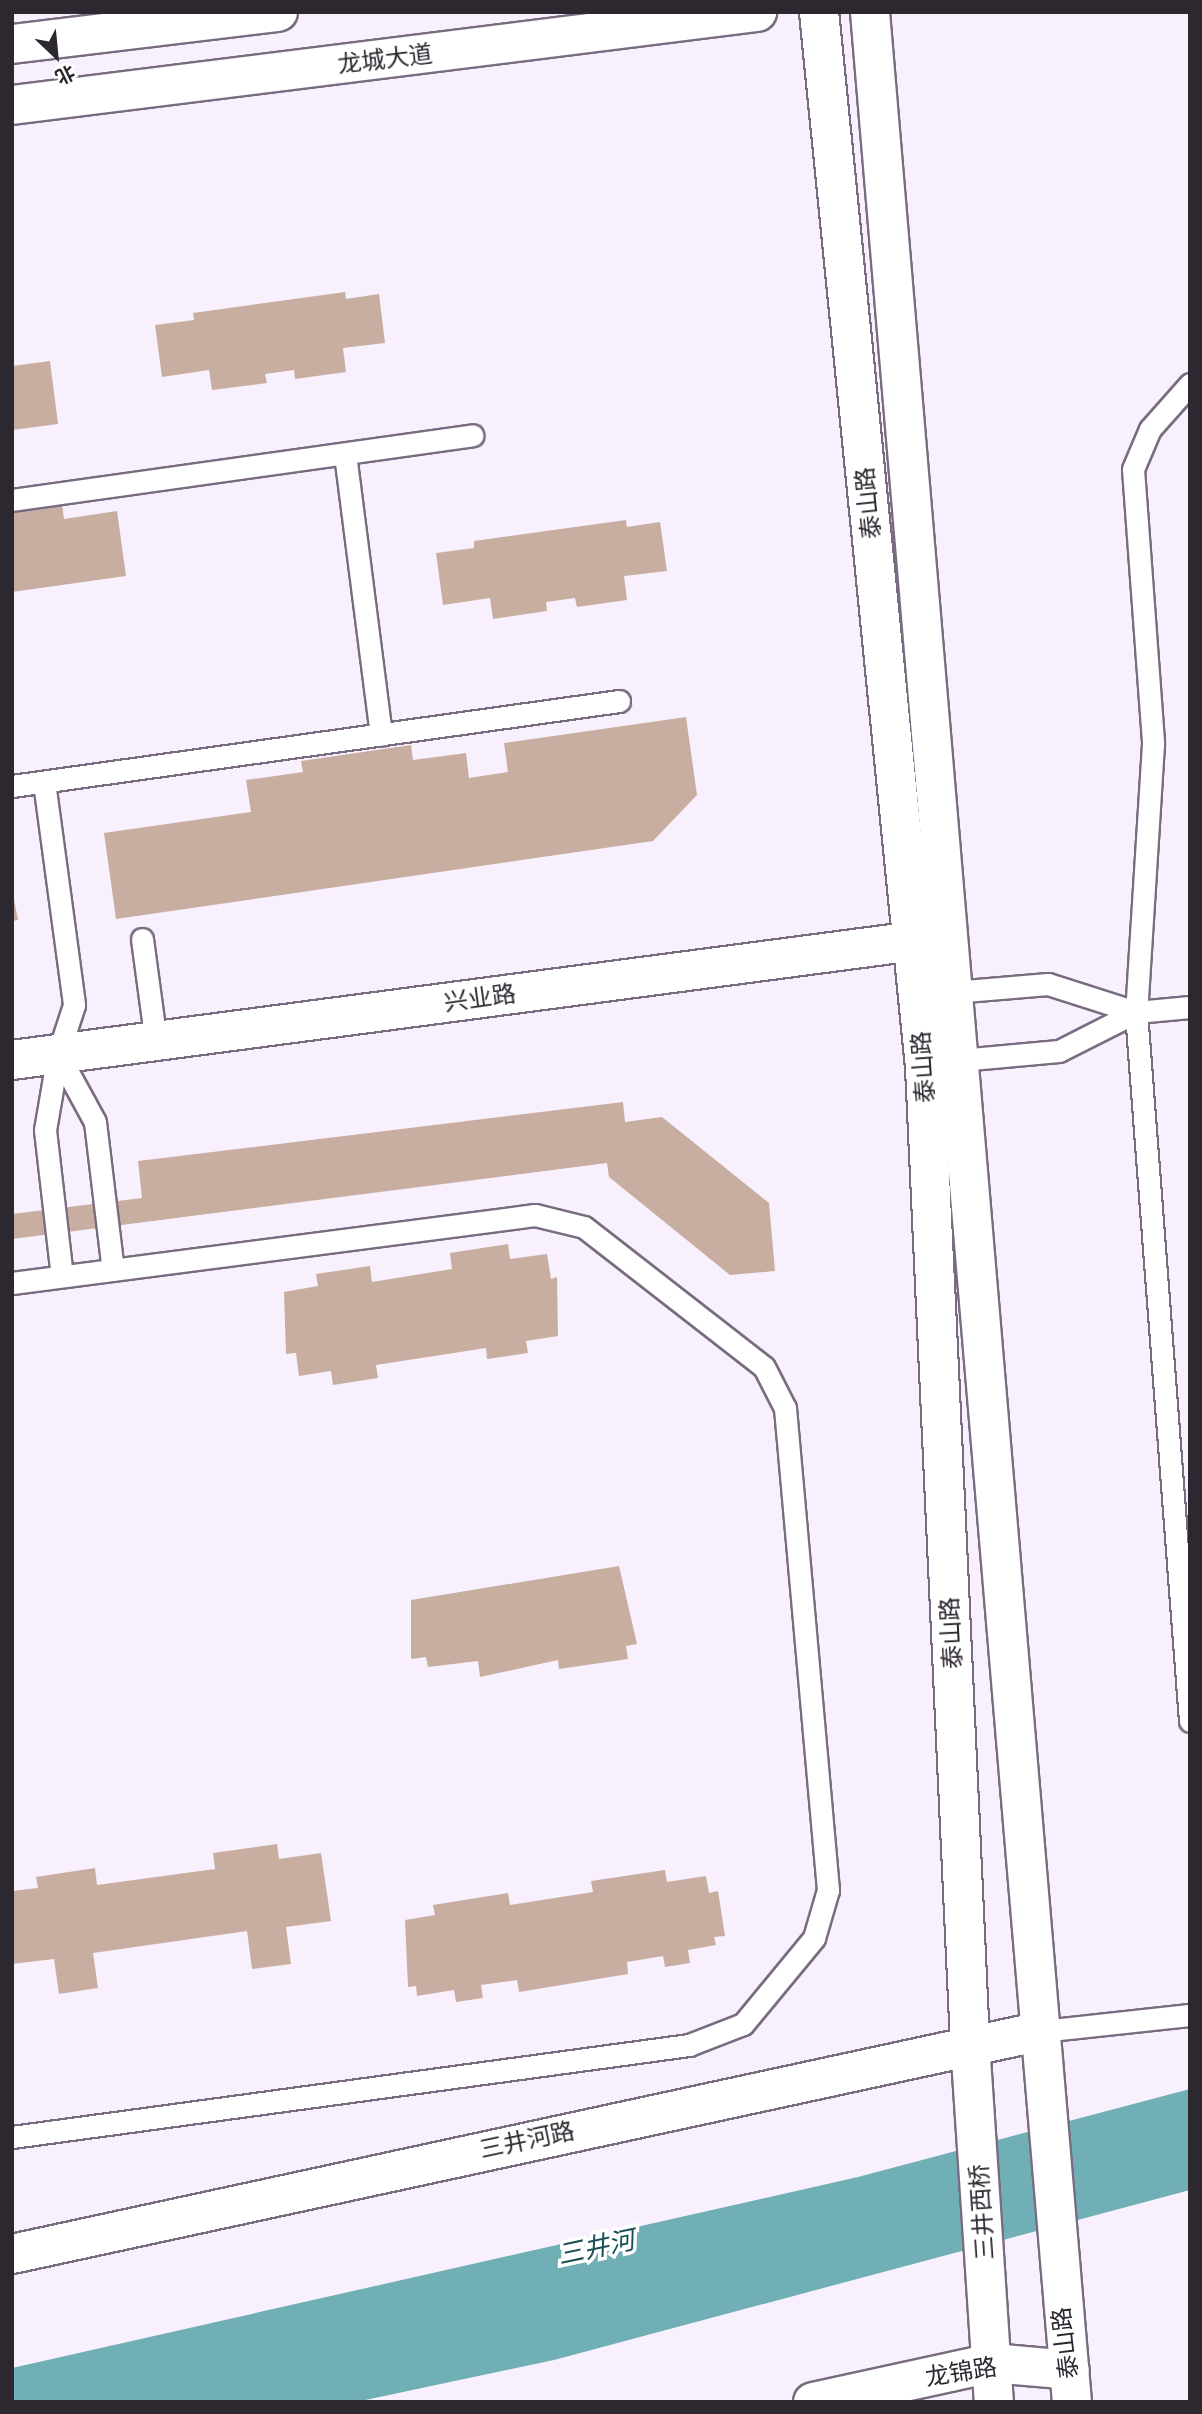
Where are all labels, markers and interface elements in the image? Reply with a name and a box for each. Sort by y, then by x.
north arrow [21,21,91,91]
street label: 龙城大道 [336,39,434,79]
text: 北 [51,60,79,90]
street label: 泰山路 [850,466,886,540]
street label: 兴业路 [442,979,518,1017]
street label: 泰山路 [906,1030,940,1104]
street label: 泰山路 [935,1596,967,1670]
street label: 三井河路 [477,2116,577,2164]
street label: 三井西桥 [964,2163,1000,2261]
water label: 三井河 [555,2224,637,2270]
street label: 泰山路 [1046,2306,1084,2380]
street label: 龙锦路 [923,2352,999,2392]

